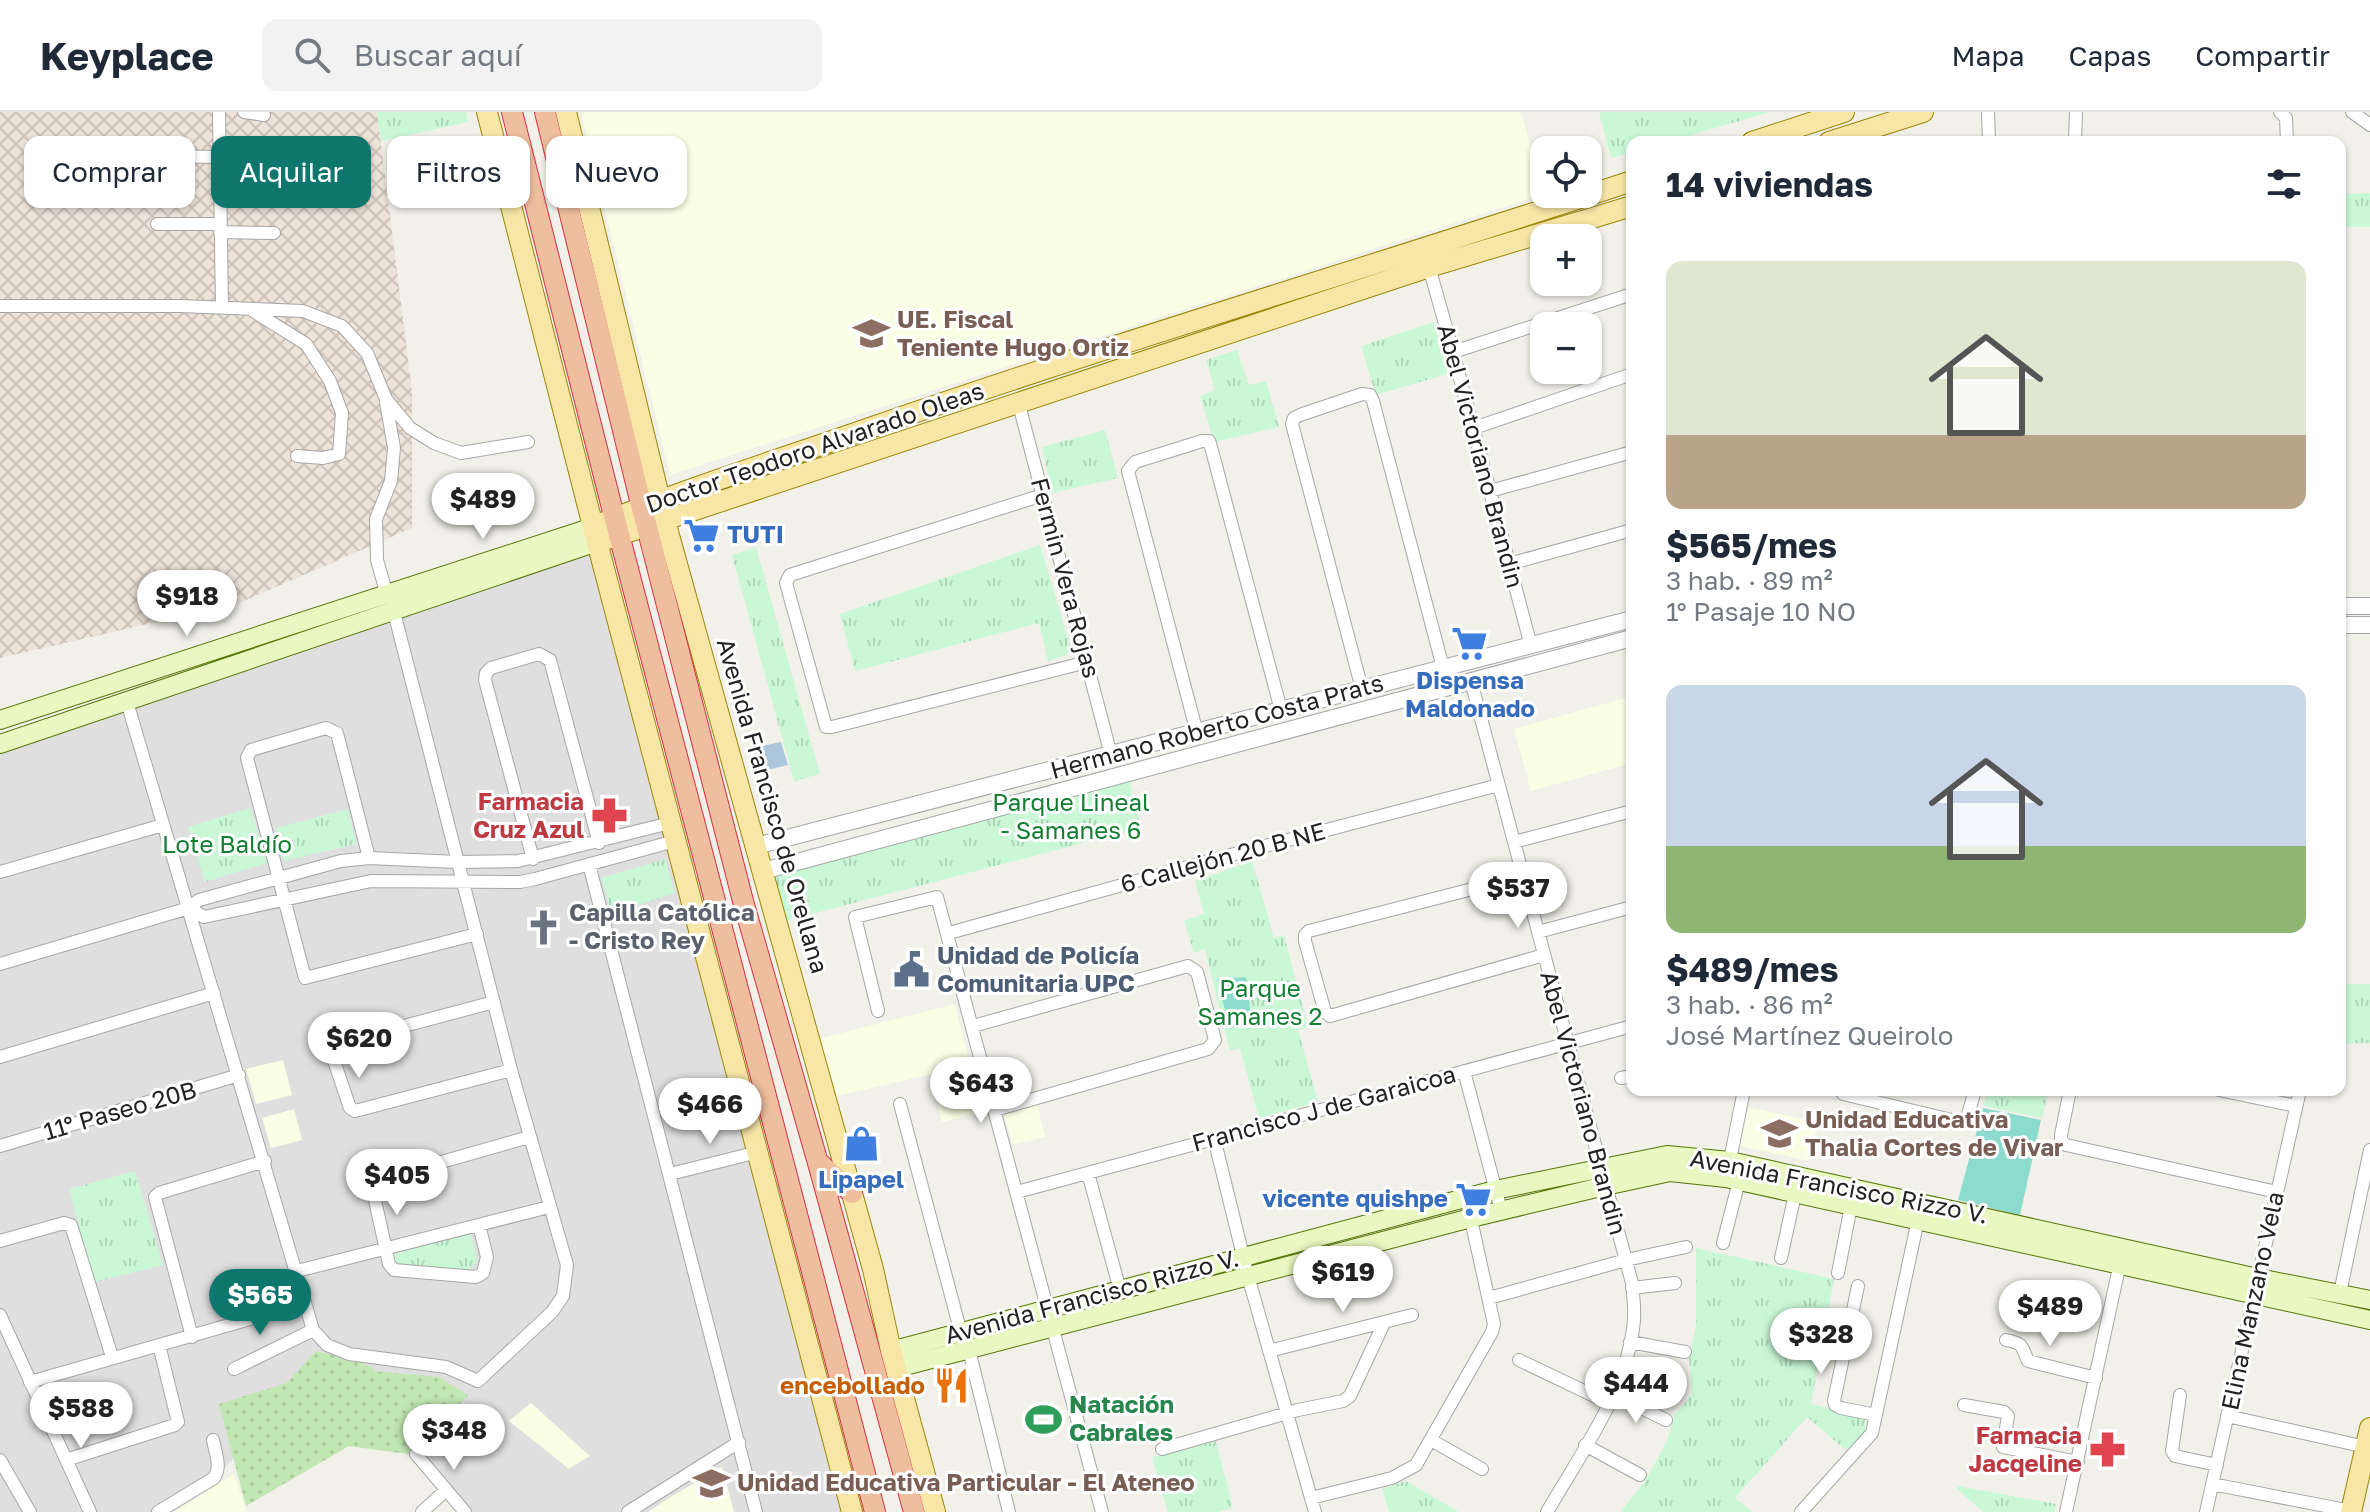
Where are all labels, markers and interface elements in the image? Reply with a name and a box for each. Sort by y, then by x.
search box [262,19,822,91]
text: Keyplace [40,33,214,78]
icon: search [290,33,334,77]
text: Buscar aquí [354,37,522,73]
text: Mapa [1952,39,2024,72]
text: Capas [2068,39,2151,72]
text: Compartir [2195,39,2330,72]
chip: Comprar [24,136,195,208]
chip: Alquilar [211,136,371,208]
chip: Filtros [387,136,530,208]
chip: Nuevo [546,136,687,208]
map controls [1530,136,1602,384]
button: locate [1530,136,1602,208]
icon: filters [2262,162,2306,206]
text: 14 viviendas [1666,164,1873,204]
button: + [1530,224,1602,296]
place label: UE. Fiscal Teniente Hugo Ortiz [897,304,1129,361]
button: − [1530,312,1602,384]
icon: home [1914,313,2058,457]
school or university icon: UE. Fiscal Teniente Hugo Ortiz [852,315,890,353]
street label: Abel Victoriano Brandin [1432,320,1531,591]
street label: Doctor Teodoro Alvarado Oleas [642,375,987,518]
pin: $489 [436,473,530,541]
street label: Fermin Vera Rojas [1026,474,1107,681]
text: $489 [450,483,516,514]
supermarket icon: TUTI [682,516,720,554]
place label: TUTI [727,519,784,548]
text: $565/mes [1666,525,1837,565]
text: 3 hab. · 89 m² [1666,565,1833,596]
pin: $918 [140,570,234,638]
text: $918 [155,580,219,611]
text: 1° Pasaje 10 NO [1666,596,1856,627]
supermarket icon: Dispensa Maldonado [1451,625,1489,663]
street label: Avenida Francisco de Orellana [712,635,835,976]
place label: Dispensa Maldonado [1405,665,1535,722]
street label: Hermano Roberto Costa Prats [1047,667,1386,784]
icon: home [1914,737,2058,881]
place label: Farmacia Cruz Azul [473,786,584,843]
park label: Parque Lineal - Samanes 6 [992,787,1150,844]
pharmacy icon: Farmacia Cruz Azul [591,797,629,835]
street label: 6 Callejón 20 B NE [1117,815,1328,898]
park label: Lote Baldío [162,829,292,858]
pin: $537 [1471,862,1565,930]
text: $537 [1486,872,1550,903]
place label: Capilla Católica - Cristo Rey [569,897,755,954]
church icon: Capilla Católica - Cristo Rey [524,908,562,946]
place label: Unidad de Policía Comunitaria UPC [937,940,1139,997]
text: $489/mes [1666,949,1839,989]
public building icon: Unidad de Policía Comunitaria UPC [892,951,930,989]
street label: Abel Victoriano Brandin [1535,967,1634,1238]
park label: Parque Samanes 2 [1197,973,1323,1030]
text: 3 hab. · 86 m² [1666,989,1833,1020]
pin: $620 [312,1012,406,1080]
text: José Martínez Queirolo [1666,1020,1953,1051]
text: $620 [326,1022,392,1053]
pin: $643 [934,1057,1028,1125]
street label: Francisco J de Garaicoa [1188,1058,1459,1157]
text: $643 [948,1067,1014,1098]
street label: 11° Paseo 20B [40,1074,199,1145]
pin: $466 [663,1078,757,1146]
text: $466 [677,1088,743,1119]
place label: Unidad Educativa Thalia Cortes de Vivar [1805,1104,2063,1161]
school or university icon: Unidad Educativa Thalia Cortes de Vivar [1760,1115,1798,1153]
shop icon: Lipapel [842,1124,880,1162]
street label: Avenida Francisco Rizzo V. [1688,1142,1991,1229]
pin: $405 [350,1149,444,1217]
text: $405 [364,1159,430,1190]
place label: Lipapel [818,1164,904,1193]
supermarket icon: vicente quishpe [1455,1180,1493,1218]
place label: vicente quishpe [1262,1183,1448,1212]
street label: Elina Manzano Vela [2214,1189,2289,1413]
street label: Avenida Francisco Rizzo V. [942,1242,1242,1349]
pin: $619 [1296,1246,1390,1314]
text: $619 [1311,1256,1375,1287]
pin: $565 [213,1269,307,1337]
text: $565 [227,1279,293,1310]
pin: $489 [2003,1280,2097,1348]
text: $489 [2017,1290,2083,1321]
pin: $328 [1774,1308,1868,1376]
text: $328 [1788,1318,1854,1349]
pin: $444 [1589,1357,1683,1425]
restaurant icon: encebollado [932,1367,970,1405]
text: $444 [1603,1367,1669,1398]
place label: encebollado [780,1370,925,1399]
pin: $588 [34,1382,128,1450]
place label: Natación Cabrales [1069,1389,1174,1446]
text: $588 [48,1392,114,1423]
sports icon: Natación Cabrales [1024,1400,1062,1438]
pin: $348 [407,1404,501,1472]
text: $348 [421,1414,487,1445]
place label: Farmacia Jacqeline [1968,1420,2082,1477]
pharmacy icon: Farmacia Jacqeline [2089,1431,2127,1469]
school or university icon: Unidad Educativa Particular - El Ateneo [692,1464,730,1502]
place label: Unidad Educativa Particular - El Ateneo [737,1467,1195,1496]

